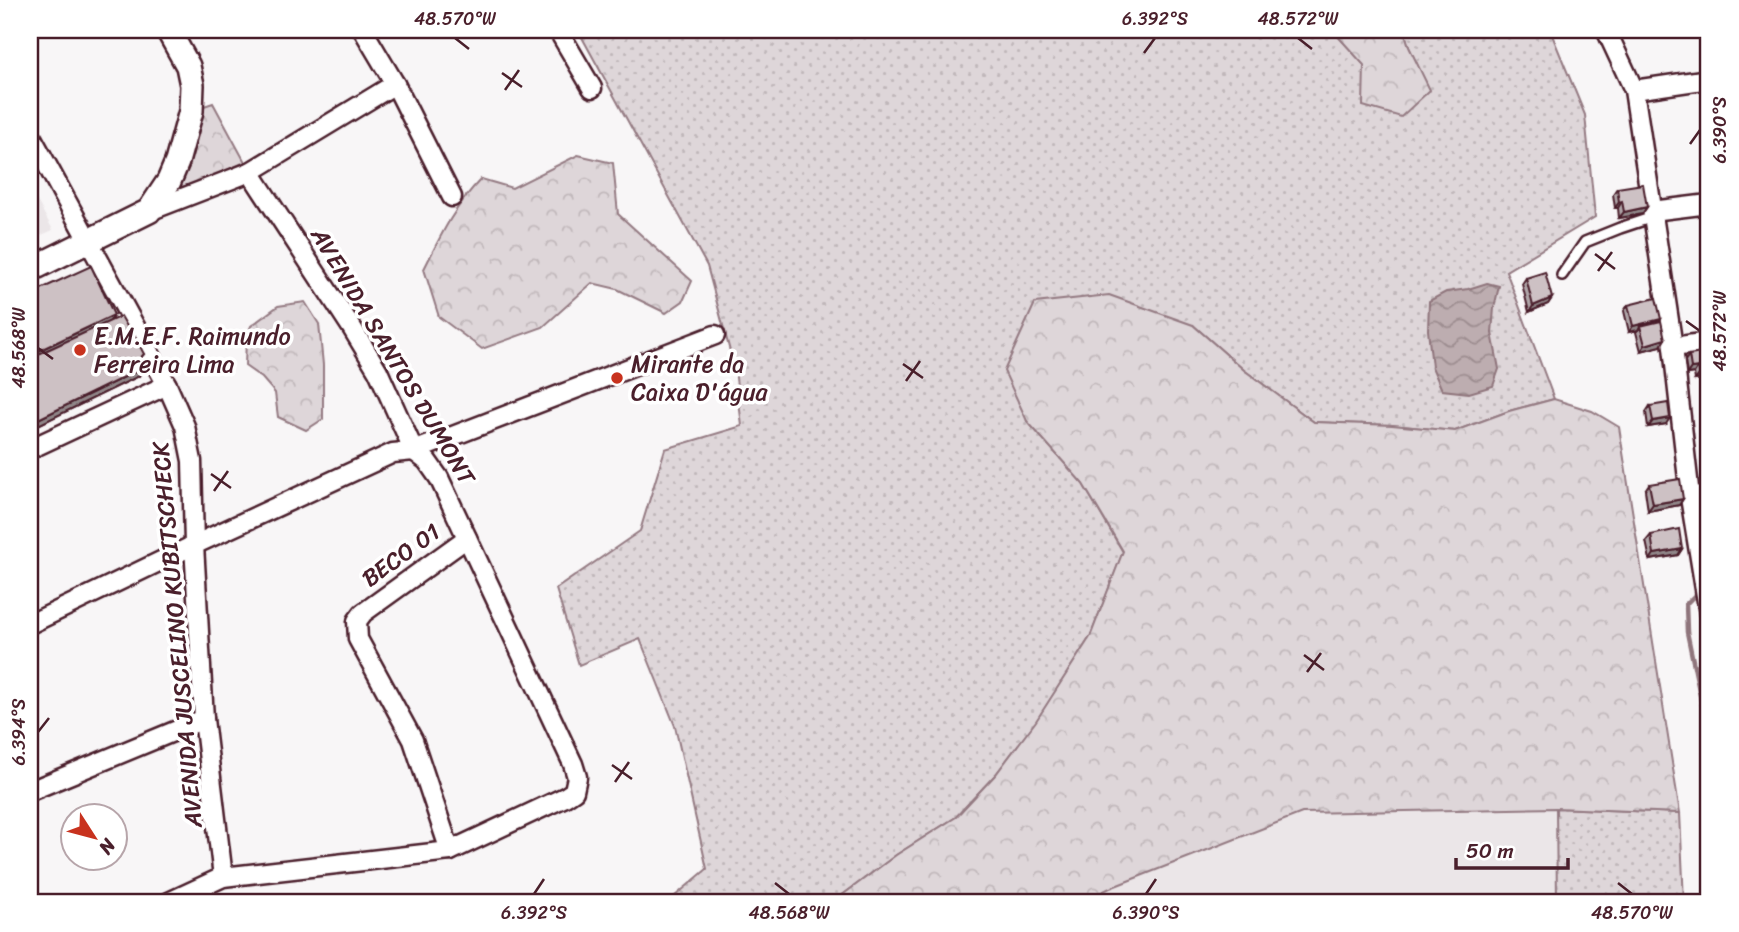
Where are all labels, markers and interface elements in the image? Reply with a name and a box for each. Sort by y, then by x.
text: 48.570°W [414,3,497,35]
text: 6.392°S [1122,3,1188,35]
text: 48.572°W [1258,3,1340,35]
text: 6.390°S [1704,97,1736,163]
street label: AVENIDA SANTOS DUMONT [299,218,488,494]
text: 48.572°W [1704,289,1736,371]
text: 48.568°W [3,306,35,389]
place label: E.M.E.F. Raimundo Ferreira Lima [94,315,291,385]
marker: E.M.E.F. Raimundo Ferreira Lima [72,342,88,358]
place label: Mirante da Caixa D'água [631,343,769,413]
marker: Mirante da Caixa D'água [609,370,625,386]
street label: AVENIDA JUSCELINO KUBITSCHECK [139,439,215,831]
street label: BECO 01 [352,512,450,598]
text: 6.394°S [3,699,35,765]
north arrow [60,802,130,872]
scale bar [1456,827,1568,871]
text: N [90,831,125,862]
text: 50 m [1466,832,1514,870]
text: 6.392°S [501,897,567,929]
text: 48.568°W [748,897,831,929]
text: 6.390°S [1113,897,1179,929]
text: 48.570°W [1591,897,1674,929]

